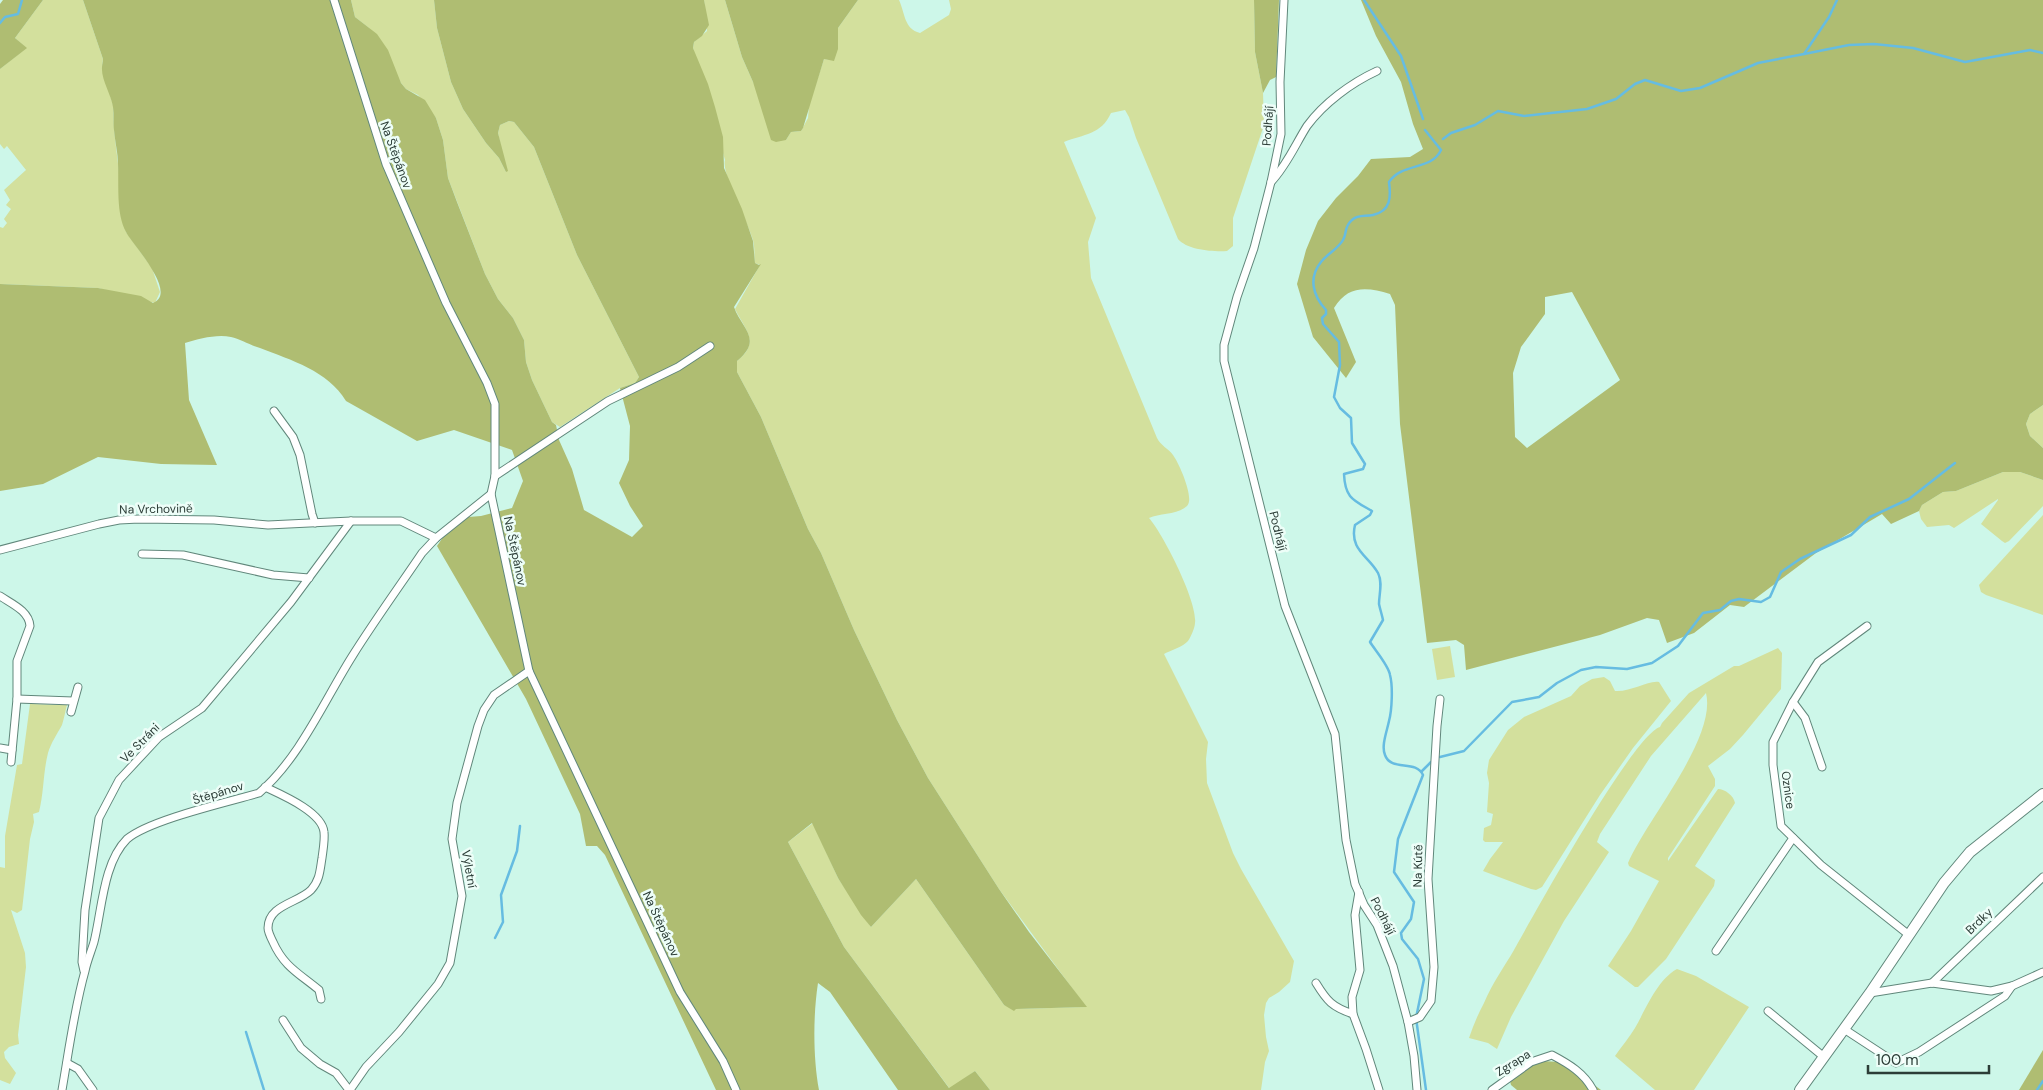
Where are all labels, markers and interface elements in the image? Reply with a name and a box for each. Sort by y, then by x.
street label: Podhájí [1259,105,1277,147]
street label: Na Štěpánov [376,119,416,191]
street label: Na Vrchovině [119,500,193,518]
street label: Podhájí [1265,510,1291,553]
street label: Na Štěpánov [500,515,530,588]
street label: Ve Stráni [117,720,163,766]
street label: Oznice [1777,770,1799,810]
street label: Štěpánov [191,777,246,808]
street label: Na Kútě [1410,844,1426,888]
street label: Výletní [458,849,480,890]
street label: Na Štěpánov [639,889,683,960]
street label: Podhájí [1367,894,1399,938]
street label: Brdky [1962,904,1996,938]
scale bar [1868,1042,1989,1074]
street label: Zgrapa [1493,1046,1533,1080]
text: 100 m [1876,1050,1919,1070]

